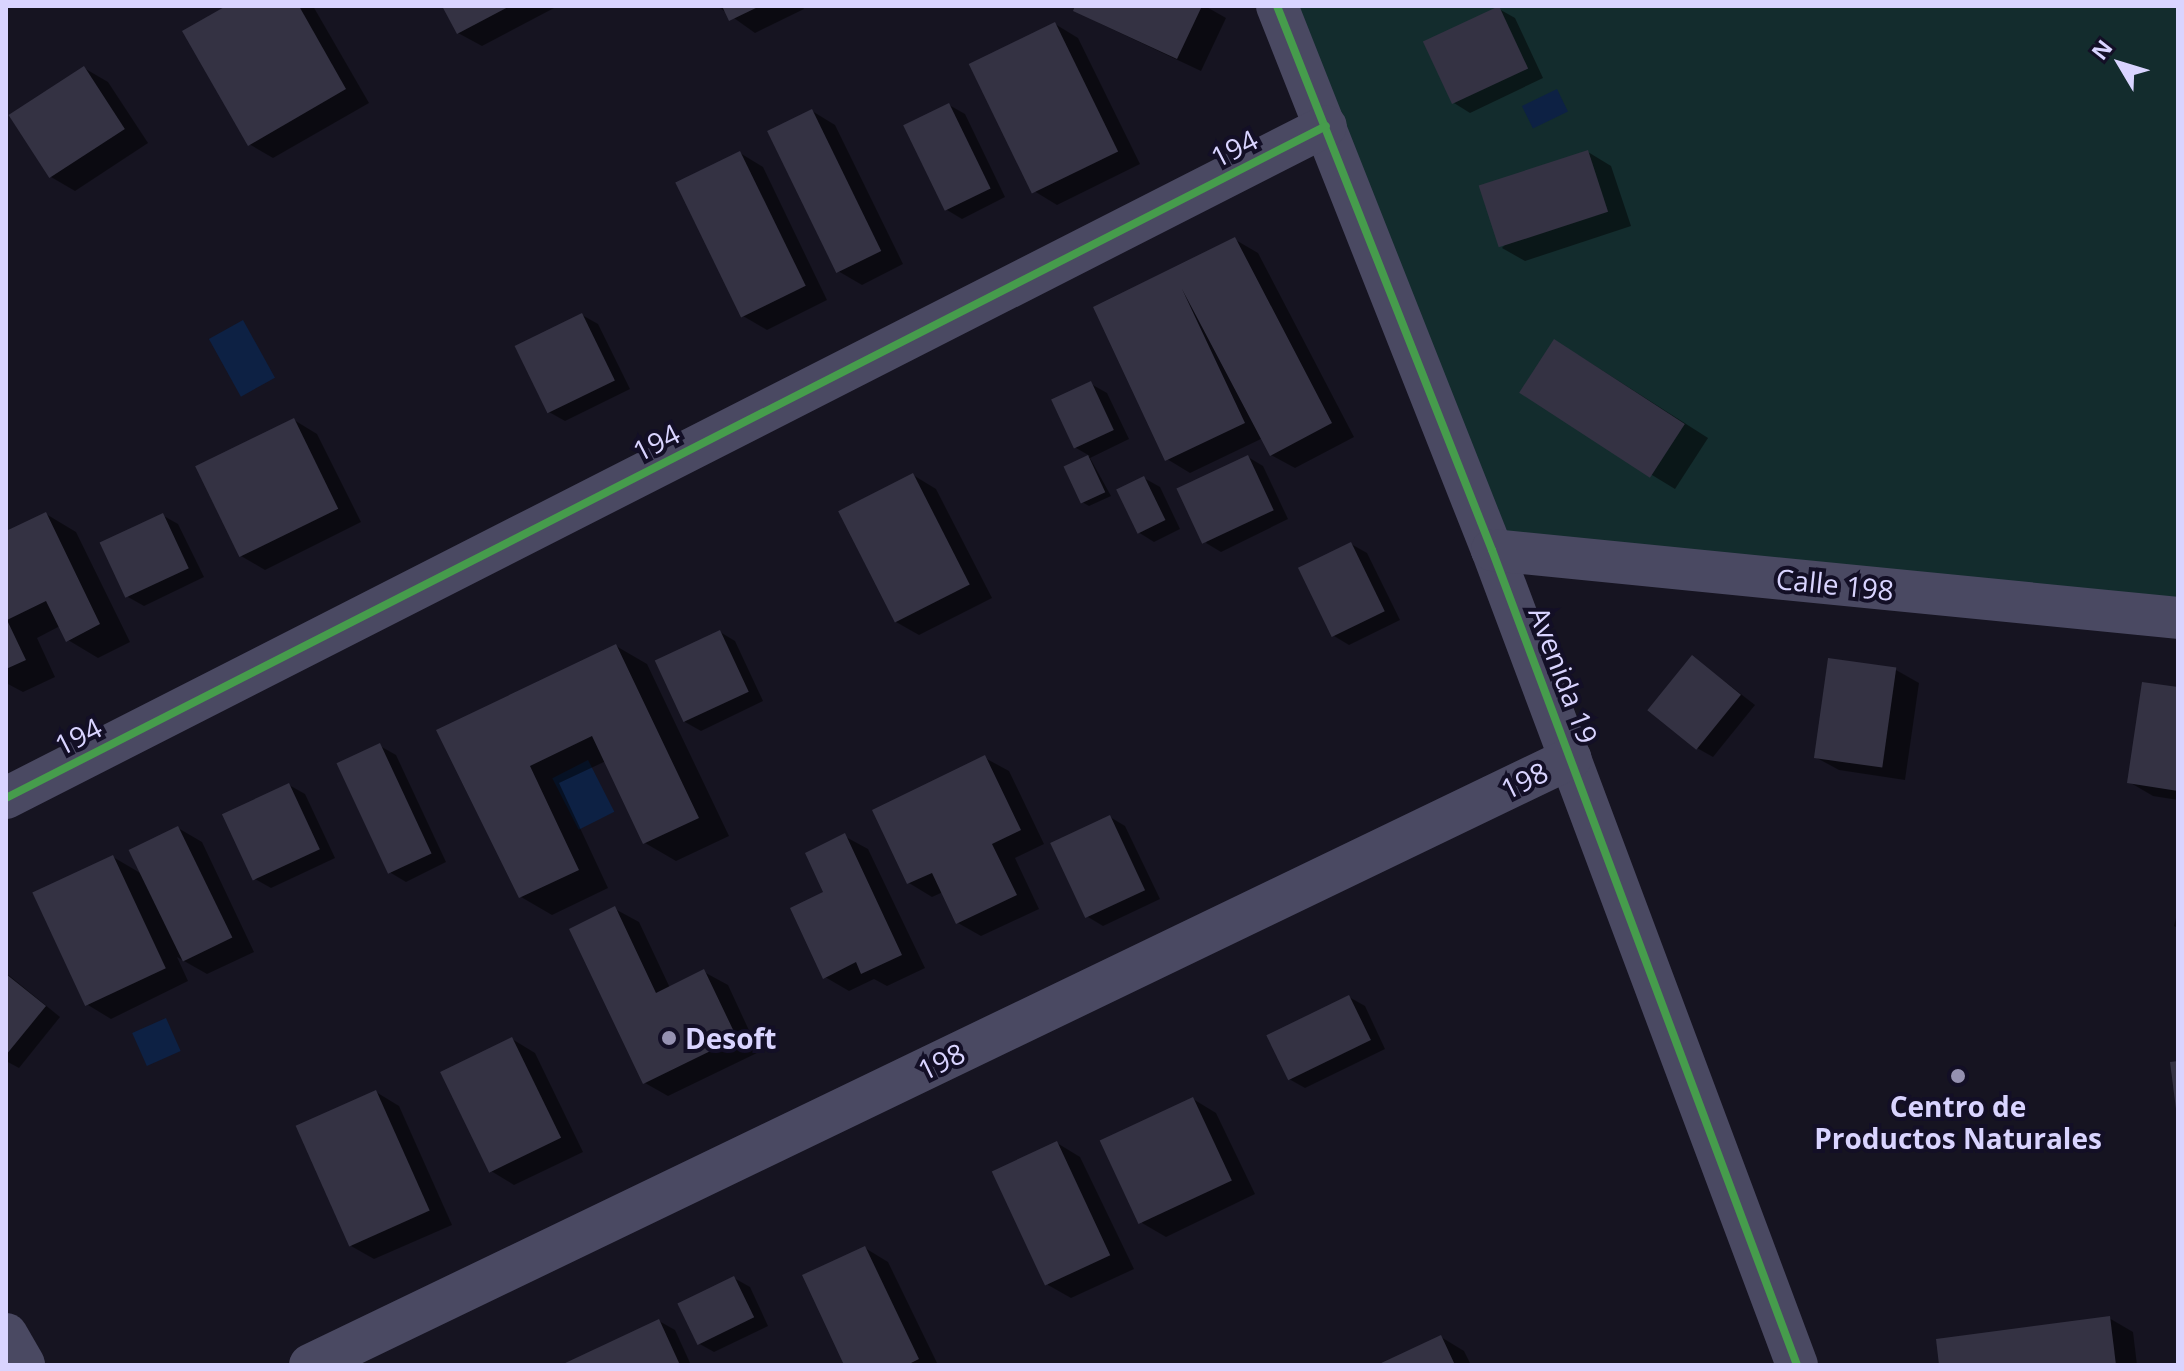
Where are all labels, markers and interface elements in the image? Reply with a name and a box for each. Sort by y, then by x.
north arrow [2080,24,2160,104]
text: N [2084,33,2118,66]
street label: 194 [1205,122,1263,174]
street label: 194 [627,416,685,468]
street label: Calle 198 [1774,561,1896,607]
street label: Avenida 19 [1523,602,1605,748]
street label: 194 [49,710,107,762]
street label: 198 [1495,754,1553,806]
place label: Desoft [685,1021,777,1055]
marker: Desoft [660,1029,678,1047]
street label: 198 [912,1035,970,1087]
marker: Centro de Productos Naturales [1949,1067,1967,1085]
place label: Centro de Productos Naturales [1814,1089,2102,1155]

